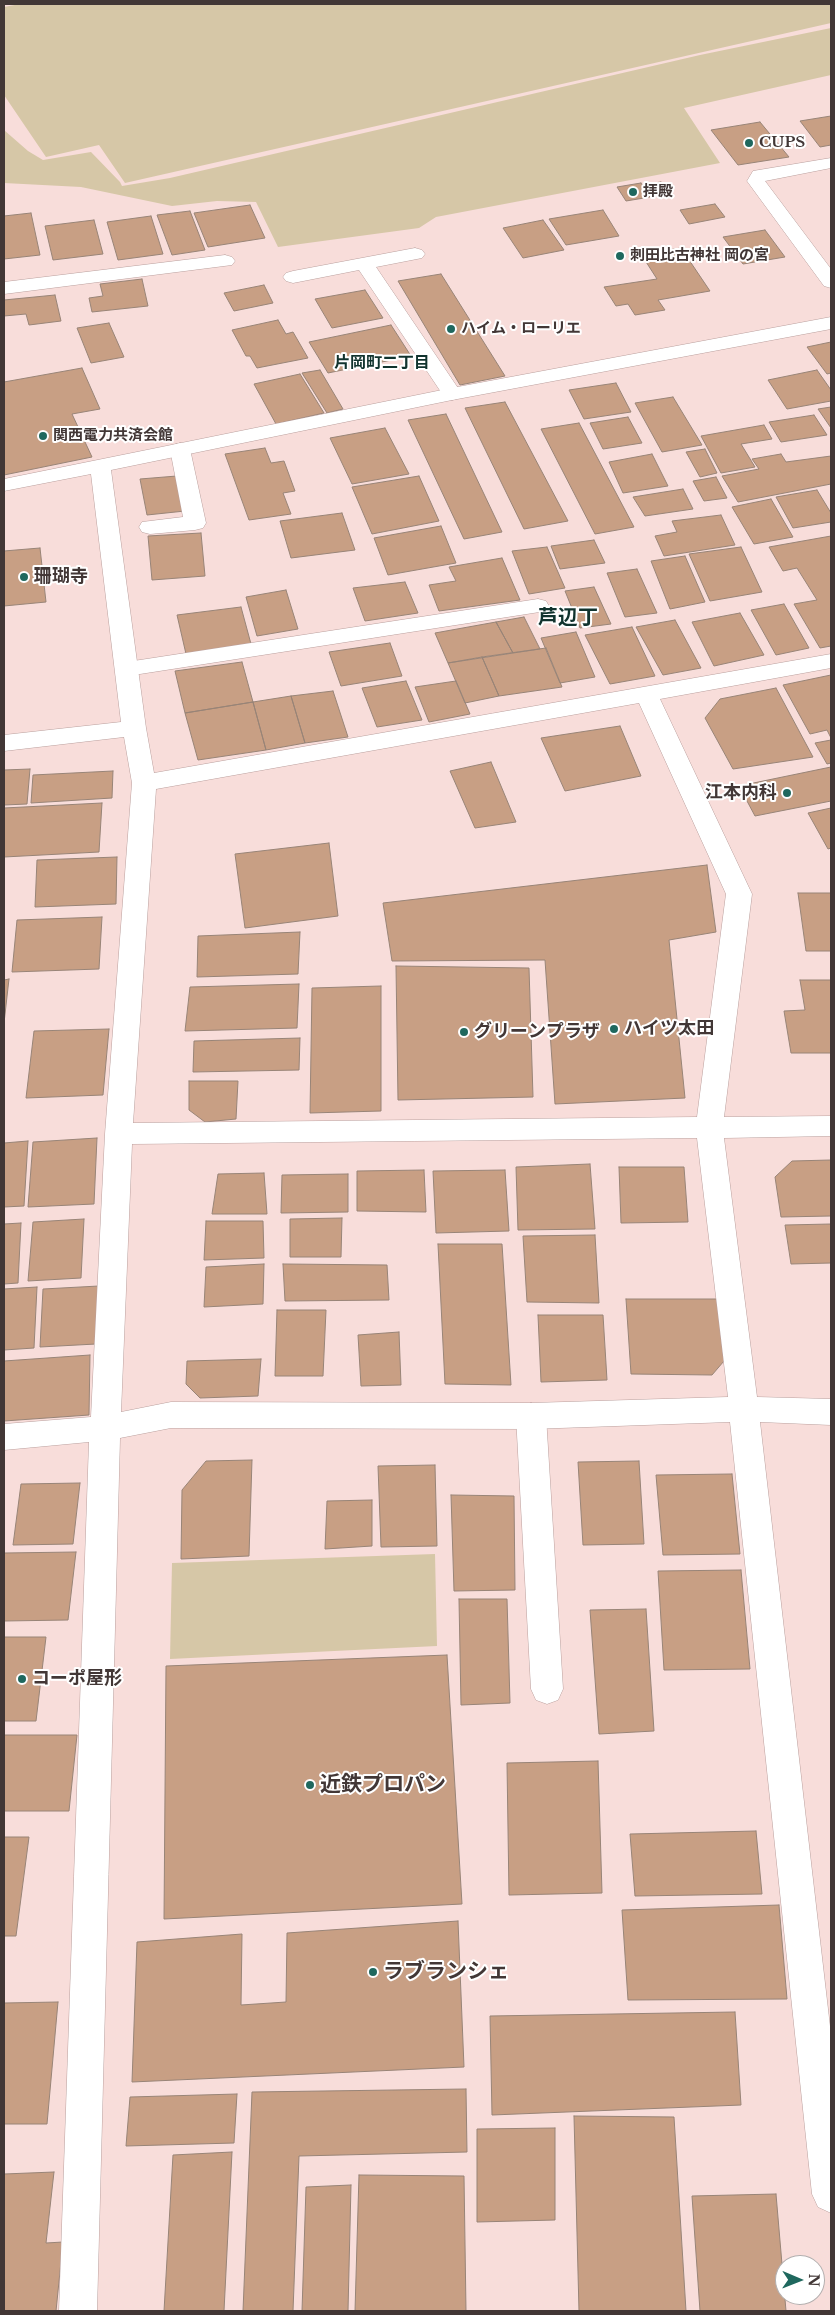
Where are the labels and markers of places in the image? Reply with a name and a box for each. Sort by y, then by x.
place label: CUPS [759,134,805,152]
marker: CUPS [743,137,755,149]
place label: 拝殿 [643,183,673,201]
marker: 拝殿 [627,186,639,198]
place label: 刺田比古神社 岡の宮 [630,247,769,265]
marker: 刺田比古神社 岡の宮 [614,250,626,262]
place label: ハイム・ローリエ [461,320,581,338]
marker: ハイム・ローリエ [445,323,457,335]
place label: 関西電力共済会館 [53,427,173,445]
marker: 関西電力共済会館 [37,430,49,442]
place label: 珊瑚寺 [34,566,88,588]
marker: 珊瑚寺 [18,571,30,583]
place label: 江本内科 [705,782,777,804]
marker: 江本内科 [781,787,793,799]
place label: ハイツ太田 [624,1018,714,1040]
place label: グリーンプラザ [474,1021,600,1043]
marker: ハイツ太田 [608,1023,620,1035]
marker: グリーンプラザ [458,1026,470,1038]
place label: コーポ屋形 [32,1668,122,1690]
marker: コーポ屋形 [16,1673,28,1685]
place label: 近鉄プロパン [320,1772,446,1798]
marker: 近鉄プロパン [304,1779,316,1791]
place label: ラブランシェ [383,1959,509,1985]
marker: ラブランシェ [367,1966,379,1978]

